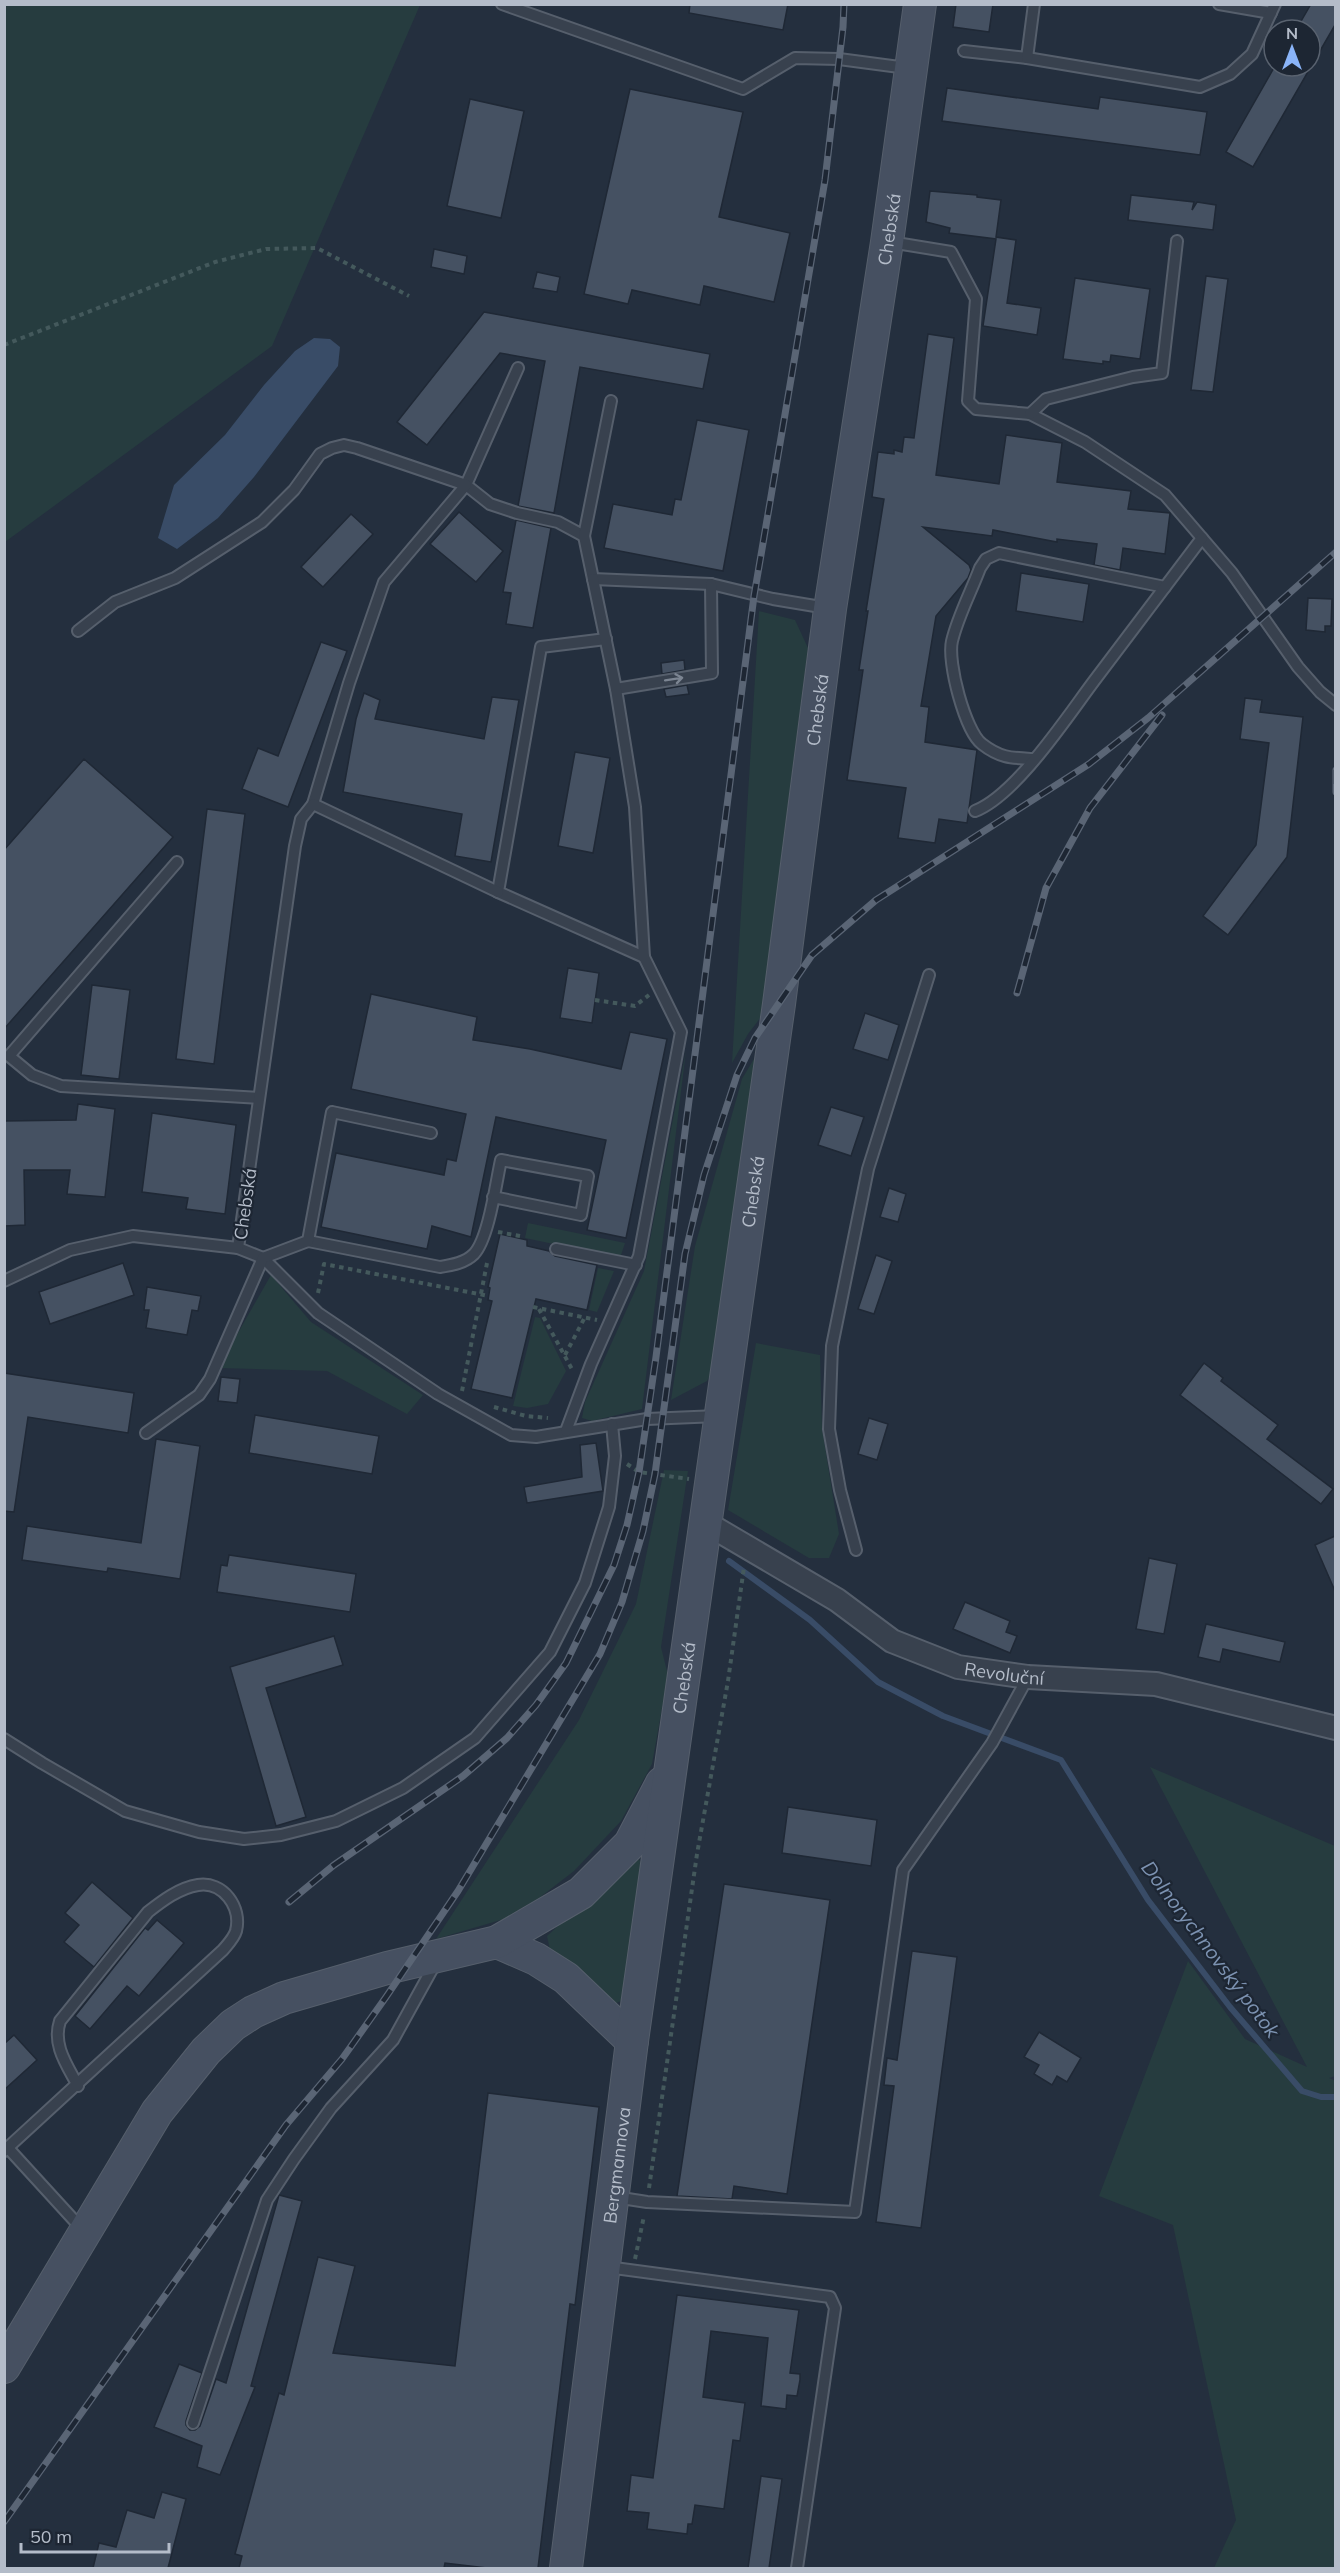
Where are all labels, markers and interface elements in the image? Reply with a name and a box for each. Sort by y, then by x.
north arrow [1262,18,1322,78]
text: N [1286,23,1298,43]
street label: Chebská [872,192,905,267]
street label: Chebská [801,672,833,747]
one-way arrow [664,674,684,685]
street label: Chebská [736,1154,769,1229]
street label: Chebská [229,1167,261,1241]
street label: Chebská [667,1640,700,1715]
street label: Revoluční [963,1657,1046,1689]
water label: Dolnorychnovský potok [1136,1855,1286,2043]
street label: Bergmannova [598,2105,635,2225]
scale bar [21,2516,170,2554]
text: 50 m [30,2525,72,2548]

